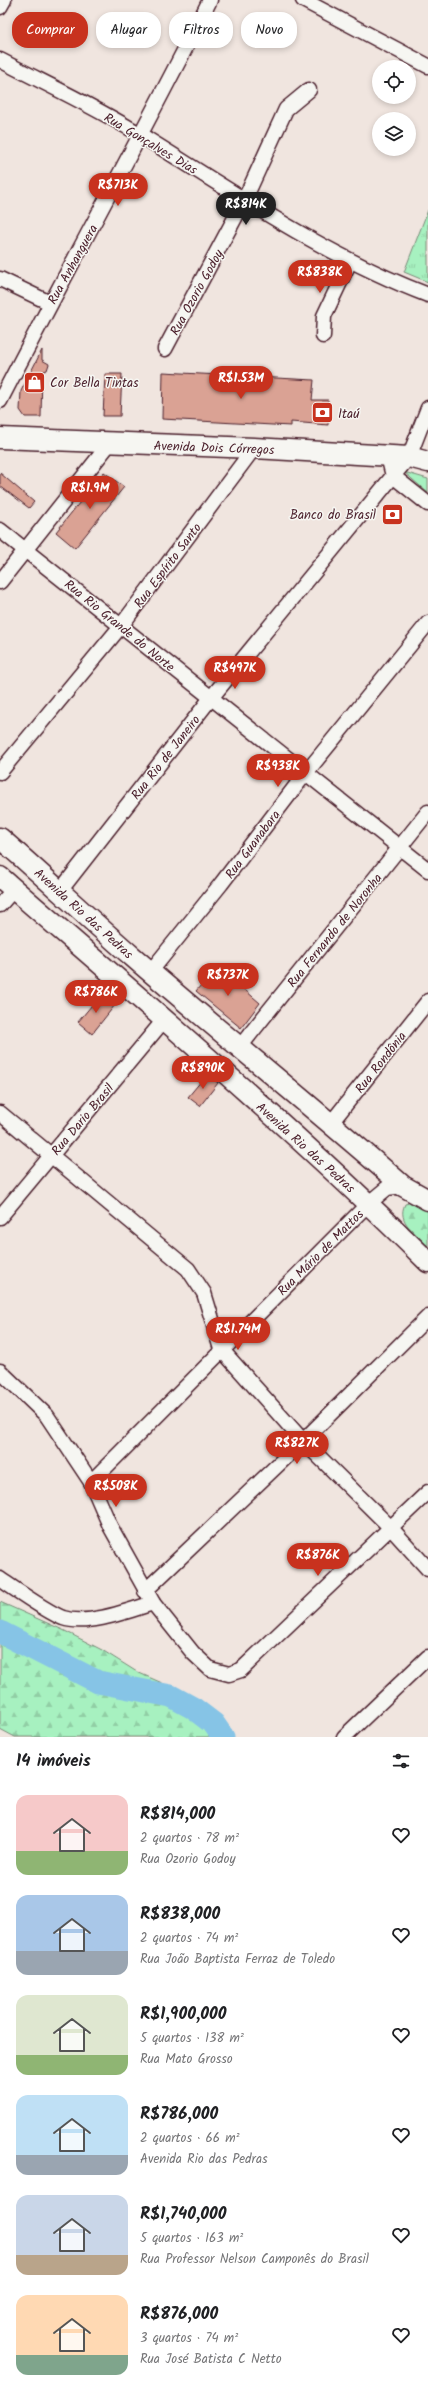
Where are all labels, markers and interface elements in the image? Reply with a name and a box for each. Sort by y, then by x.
chip: Comprar [12,12,88,48]
chip: Alugar [96,12,161,48]
chip: Filtros [169,12,233,48]
chip: Novo [241,12,297,48]
map controls [372,60,416,156]
button: locate [372,60,416,104]
street label: Rua Gonçalves Dias [99,108,202,181]
button: layers [372,112,416,156]
pin: R$713K [85,173,151,207]
text: R$713K [98,175,138,196]
pin: R$814K [213,192,279,226]
text: R$814K [225,194,267,215]
street label: Rua Anhanguera [43,221,104,309]
street label: Rua Ozorio Godoy [165,245,230,340]
pin: R$838K [287,260,353,294]
text: R$838K [297,262,343,283]
pin: R$1.53M [204,366,278,400]
text: R$1.53M [218,368,264,389]
shop icon: Cor Bella Tintas [21,369,47,395]
place label: Cor Bella Tintas [50,373,139,394]
bank icon: Itaú [309,400,335,426]
place label: Itaú [338,404,360,425]
street label: Avenida Dois Córregos [153,436,275,461]
pin: R$1.9M [57,476,123,510]
text: R$1.9M [71,478,109,499]
bank icon: Banco do Brasil [379,501,405,527]
place label: Banco do Brasil [290,505,376,526]
street label: Rua Espírito Santo [129,519,207,613]
street label: Rua Rio Grande do Norte [59,575,179,678]
pin: R$497K [202,656,268,690]
text: R$497K [213,658,257,679]
street label: Rua Rio de Janeiro [126,711,206,805]
pin: R$938K [245,754,311,788]
text: R$938K [256,756,300,777]
street label: Rua Guanabara [220,806,286,884]
street label: Avenida Rio das Pedras [29,864,138,965]
street label: Rua Fernando de Noronha [282,869,388,993]
pin: R$737K [195,963,261,997]
text: R$737K [207,965,249,986]
pin: R$786K [63,980,129,1014]
text: R$786K [74,982,118,1003]
street label: Rua Rondônia [350,1027,412,1099]
pin: R$890K [170,1056,236,1090]
text: R$890K [181,1058,225,1079]
street label: Rua Dario Brasil [47,1079,120,1161]
street label: Avenida Rio das Pedras [251,1098,360,1199]
street label: Rua Mário de Mattos [273,1204,370,1301]
pin: R$1.74M [201,1317,275,1351]
text: R$1.74M [215,1319,261,1340]
pin: R$827K [264,1431,330,1465]
text: R$827K [275,1433,319,1454]
pin: R$508K [83,1474,149,1508]
text: R$508K [94,1476,138,1497]
pin: R$876K [285,1543,351,1577]
text: R$876K [296,1545,340,1566]
text: 14 imóveis [16,1748,91,1775]
icon: filters [390,1750,412,1772]
text: R$814,000 [140,1801,215,1828]
icon: home [48,1811,96,1859]
icon: heart [390,1824,412,1846]
text: 2 quartos · 78 m² [140,1828,239,1849]
text: Rua Ozorio Godoy [140,1849,236,1870]
text: R$838,000 [140,1901,220,1928]
icon: home [48,1911,96,1959]
icon: heart [390,1924,412,1946]
text: 2 quartos · 74 m² [140,1928,238,1949]
text: Rua João Baptista Ferraz de Toledo [140,1949,335,1970]
text: R$1,900,000 [140,2001,227,2028]
icon: home [48,2011,96,2059]
icon: heart [390,2024,412,2046]
text: 5 quartos · 138 m² [140,2028,244,2049]
text: Rua Mato Grosso [140,2049,233,2070]
text: R$786,000 [140,2101,218,2128]
icon: home [48,2111,96,2159]
icon: heart [390,2124,412,2146]
text: 2 quartos · 66 m² [140,2128,240,2149]
text: Avenida Rio das Pedras [140,2149,268,2170]
text: R$1,740,000 [140,2201,227,2228]
icon: home [48,2211,96,2259]
icon: heart [390,2224,412,2246]
text: 5 quartos · 163 m² [140,2228,243,2249]
text: Rua Professor Nelson Camponês do Brasil [140,2249,369,2270]
text: R$876,000 [140,2301,218,2328]
icon: home [48,2311,96,2359]
icon: heart [390,2324,412,2346]
text: 3 quartos · 74 m² [140,2328,238,2349]
text: Rua José Batista C Netto [140,2349,282,2370]

